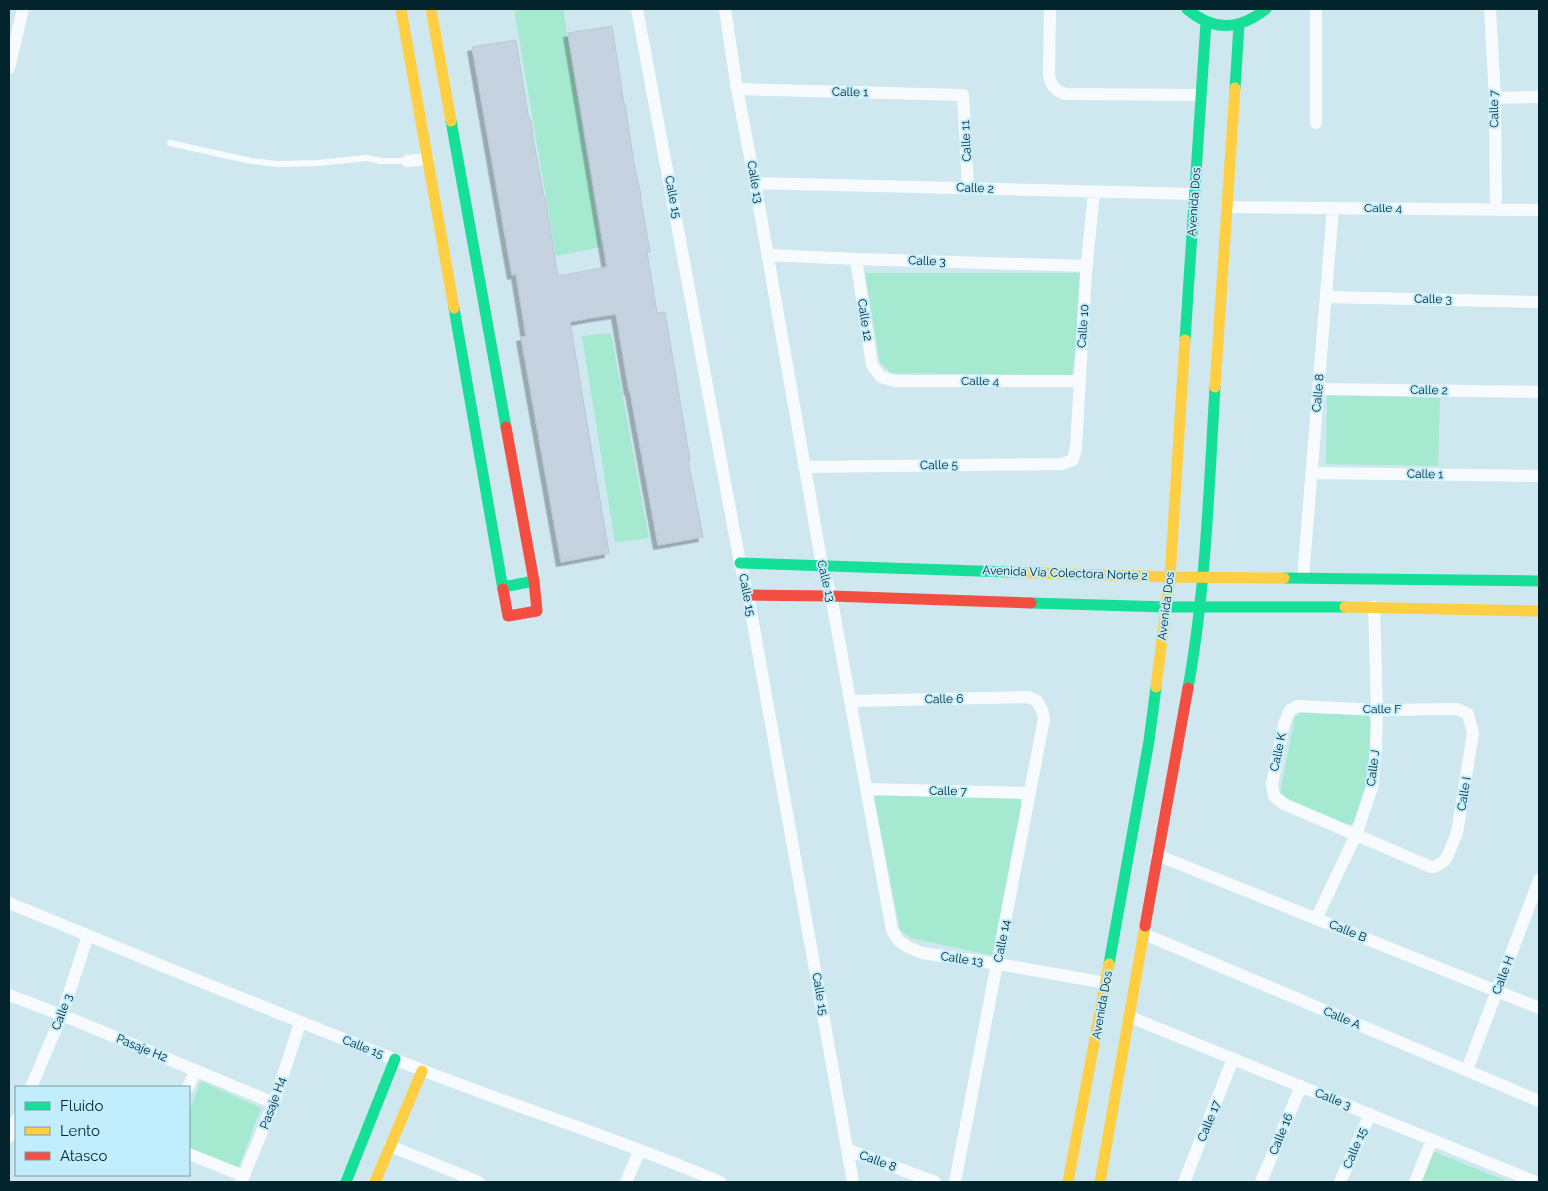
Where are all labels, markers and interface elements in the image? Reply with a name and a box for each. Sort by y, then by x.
street label: Calle 1 [832,85,868,99]
street label: Calle 7 [1487,89,1501,128]
street label: Calle 11 [958,120,974,162]
street label: Calle 13 [744,160,766,204]
street label: Avenida Dos [1185,167,1203,237]
street label: Calle 15 [662,175,684,220]
street label: Calle 2 [956,180,994,196]
street label: Calle 4 [1364,201,1402,215]
street label: Calle 3 [908,253,946,269]
street label: Calle 3 [1414,292,1452,306]
street label: Calle 12 [855,298,875,342]
street label: Calle 10 [1074,304,1092,348]
street label: Calle 8 [1309,373,1327,413]
street label: Calle 4 [961,374,999,388]
street label: Calle 2 [1410,383,1448,397]
street label: Calle 5 [920,458,959,472]
street label: Calle 1 [1407,467,1443,481]
street label: Calle 13 [814,558,838,604]
street label: Avenida Vía Colectora Norte 2 [982,563,1148,583]
street label: Avenida Dos [1155,571,1177,641]
street label: Calle 15 [736,573,758,618]
street label: Calle 6 [925,692,963,706]
street label: Calle F [1363,702,1401,716]
street label: Calle K [1267,731,1289,773]
street label: Calle J [1364,749,1382,787]
street label: Calle I [1454,776,1474,812]
street label: Calle 7 [929,784,968,798]
street label: Calle B [1327,917,1369,945]
street label: Calle 14 [991,918,1013,963]
street label: Calle 13 [940,949,984,969]
street label: Calle H [1489,954,1517,996]
street label: Avenida Dos [1089,970,1115,1040]
street label: Calle 15 [809,972,831,1017]
street label: Calle 3 [49,992,75,1032]
street label: Calle A [1321,1004,1363,1032]
street label: Pasaje H2 [114,1031,170,1065]
street label: Calle 15 [340,1033,386,1061]
street label: Pasaje H4 [257,1075,289,1131]
street label: Calle 3 [1313,1085,1353,1113]
legend [15,1086,190,1176]
text: Fluido [60,1097,103,1115]
street label: Calle 17 [1194,1098,1224,1144]
street label: Calle 16 [1266,1111,1296,1157]
text: Lento [60,1122,100,1140]
street label: Calle 15 [1340,1125,1370,1171]
text: Atasco [60,1147,107,1165]
street label: Calle 8 [858,1148,898,1174]

